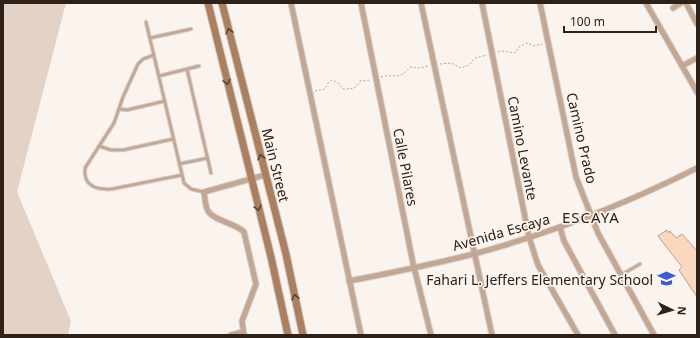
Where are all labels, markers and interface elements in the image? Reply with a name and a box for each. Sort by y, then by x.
scale bar [564,8,656,34]
text: 100 m [570,13,605,30]
one-way arrow [225,28,233,34]
one-way arrow [223,79,231,85]
street label: Camino Prado [562,91,602,185]
street label: Camino Levante [504,94,542,202]
street label: Main Street [258,126,294,204]
street label: Calle Pilares [389,126,423,208]
one-way arrow [257,154,265,160]
one-way arrow [254,205,262,211]
district label: ESCAYA [562,207,620,227]
street label: Avenida Escaya [450,209,552,255]
school or university icon: Fahari L. Jeffers Elementary School [656,269,676,289]
place label: Fahari L. Jeffers Elementary School [426,270,653,289]
north arrow [652,290,692,330]
one-way arrow [292,294,300,300]
text: N [675,306,690,316]

